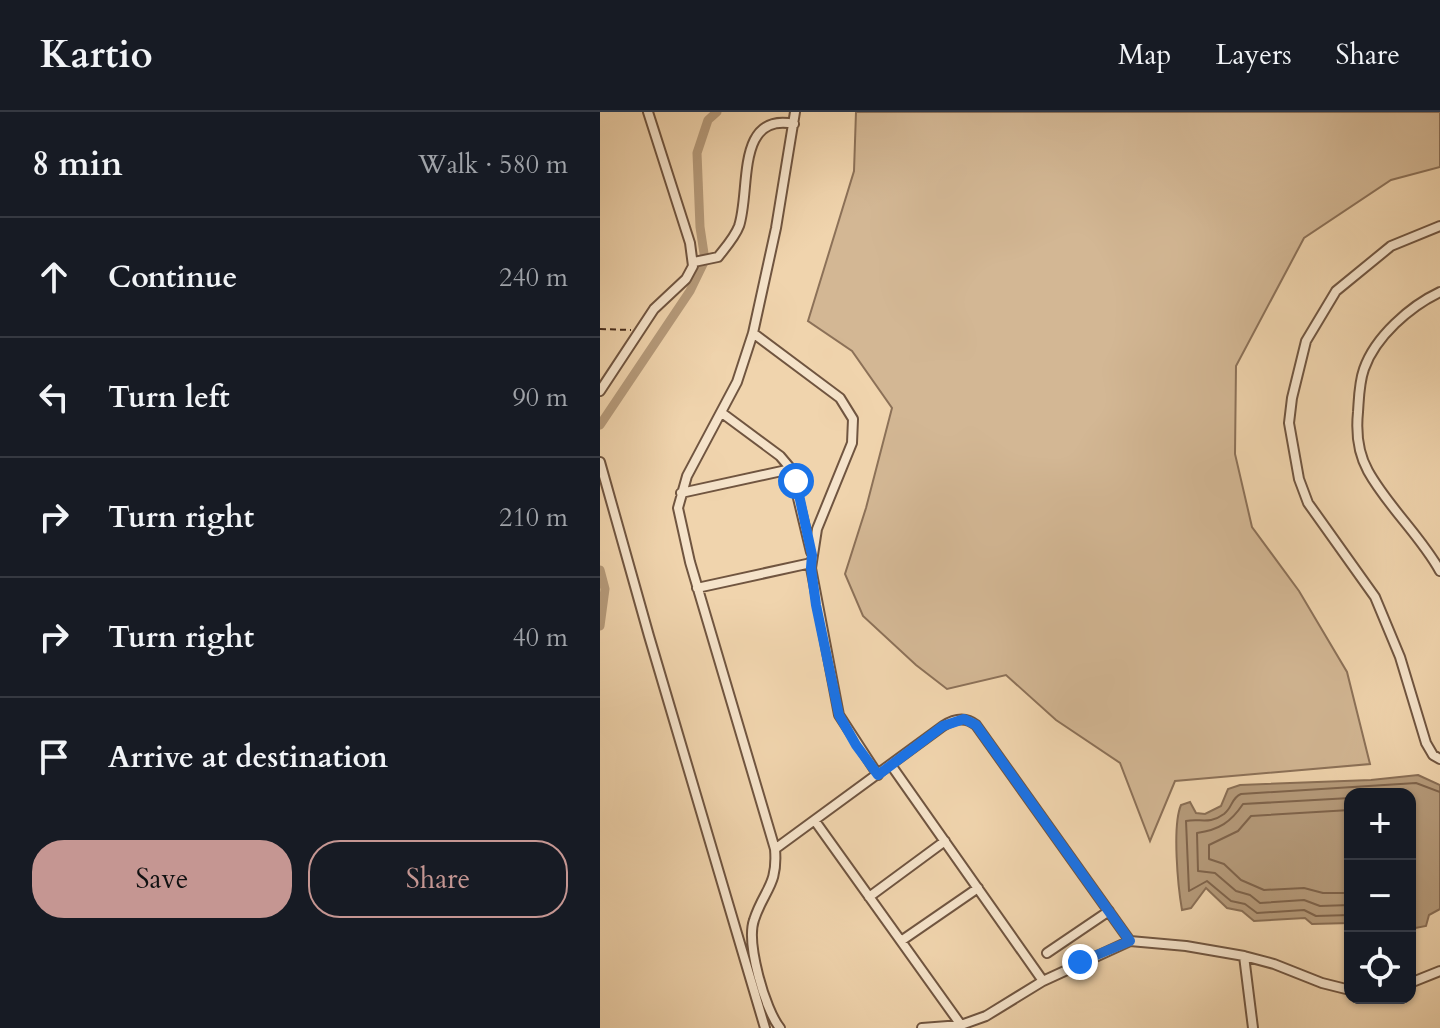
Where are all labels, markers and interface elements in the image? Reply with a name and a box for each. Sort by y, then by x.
text: Kartio [40,29,153,81]
text: Map [1118,36,1171,74]
text: Layers [1215,36,1292,74]
text: Share [1336,36,1400,74]
text: 8 min [32,141,123,187]
text: Walk · 580 m [418,147,568,182]
icon: ahead [32,255,76,299]
text: Continue [108,257,237,298]
text: 240 m [499,260,568,295]
icon: left [32,375,76,419]
text: Turn left [108,377,230,418]
text: 90 m [512,380,568,415]
route start [778,463,814,499]
icon: right [32,495,76,539]
text: Turn right [108,497,254,538]
text: 210 m [499,500,568,535]
icon: right [32,615,76,659]
text: Turn right [108,617,254,658]
text: 40 m [512,620,568,655]
icon: arrive [32,735,76,779]
text: Arrive at destination [108,737,388,778]
map controls [1344,788,1416,1004]
button: + [1344,788,1416,860]
button: Save [32,840,292,918]
button: Share [308,840,568,918]
button: − [1344,860,1416,932]
button: locate [1344,932,1416,1004]
route end [1062,944,1098,980]

